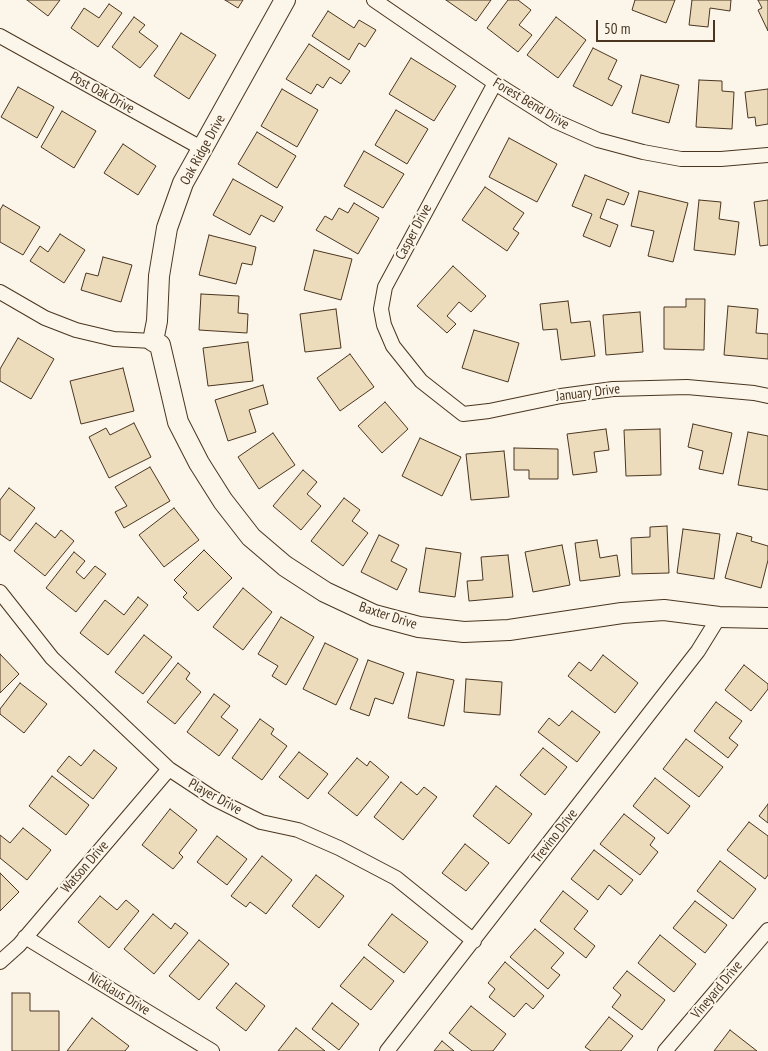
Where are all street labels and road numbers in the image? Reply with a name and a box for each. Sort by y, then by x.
street label: Post Oak Drive [67,69,137,117]
street label: Forest Bend Drive [490,75,572,133]
street label: Oak Ridge Drive [177,112,229,188]
street label: Casper Drive [392,201,436,263]
street label: January Drive [555,381,621,405]
street label: Baxter Drive [357,599,419,633]
street label: Player Drive [185,775,245,819]
street label: Trevino Drive [529,806,581,866]
street label: Watson Drive [58,837,112,897]
street label: Vineyard Drive [688,958,746,1022]
street label: Nicklaus Drive [85,969,153,1019]

